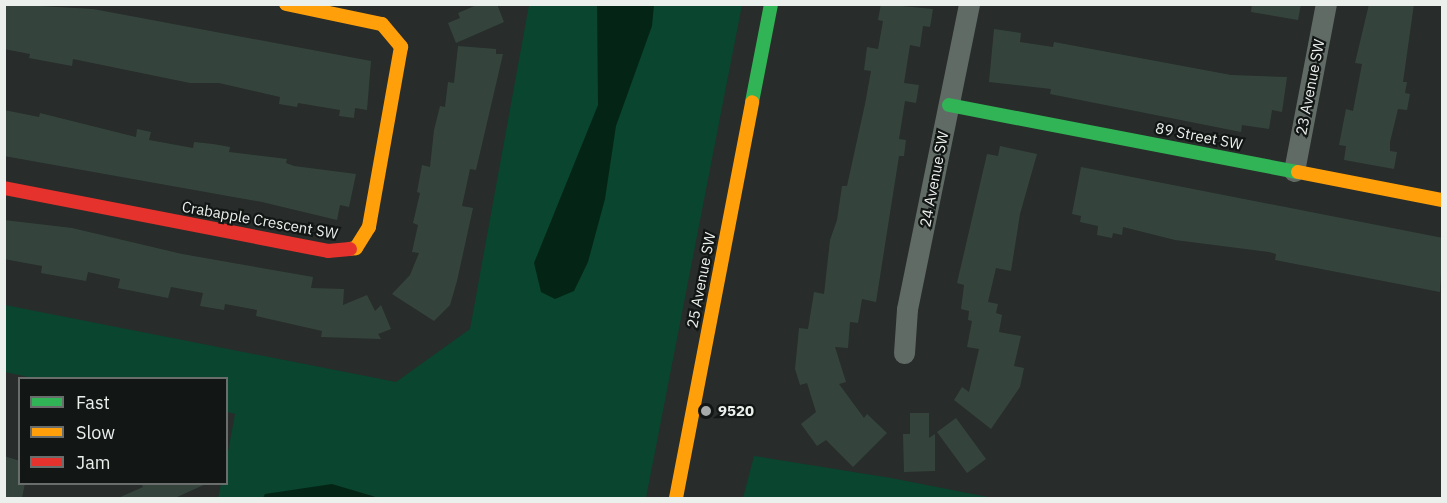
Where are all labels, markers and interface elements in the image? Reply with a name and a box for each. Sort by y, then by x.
street label: 23 Avenue SW [1292,38,1328,136]
street label: 89 Street SW [1154,119,1244,153]
street label: 24 Avenue SW [916,130,952,228]
street label: Crabapple Crescent SW [181,197,339,243]
street label: 25 Avenue SW [683,231,719,329]
legend [18,377,228,485]
text: Fast [76,391,110,414]
place label: 9520 [718,402,754,420]
marker: 9520 [699,404,713,418]
text: Slow [76,421,115,444]
text: Jam [76,451,111,474]

